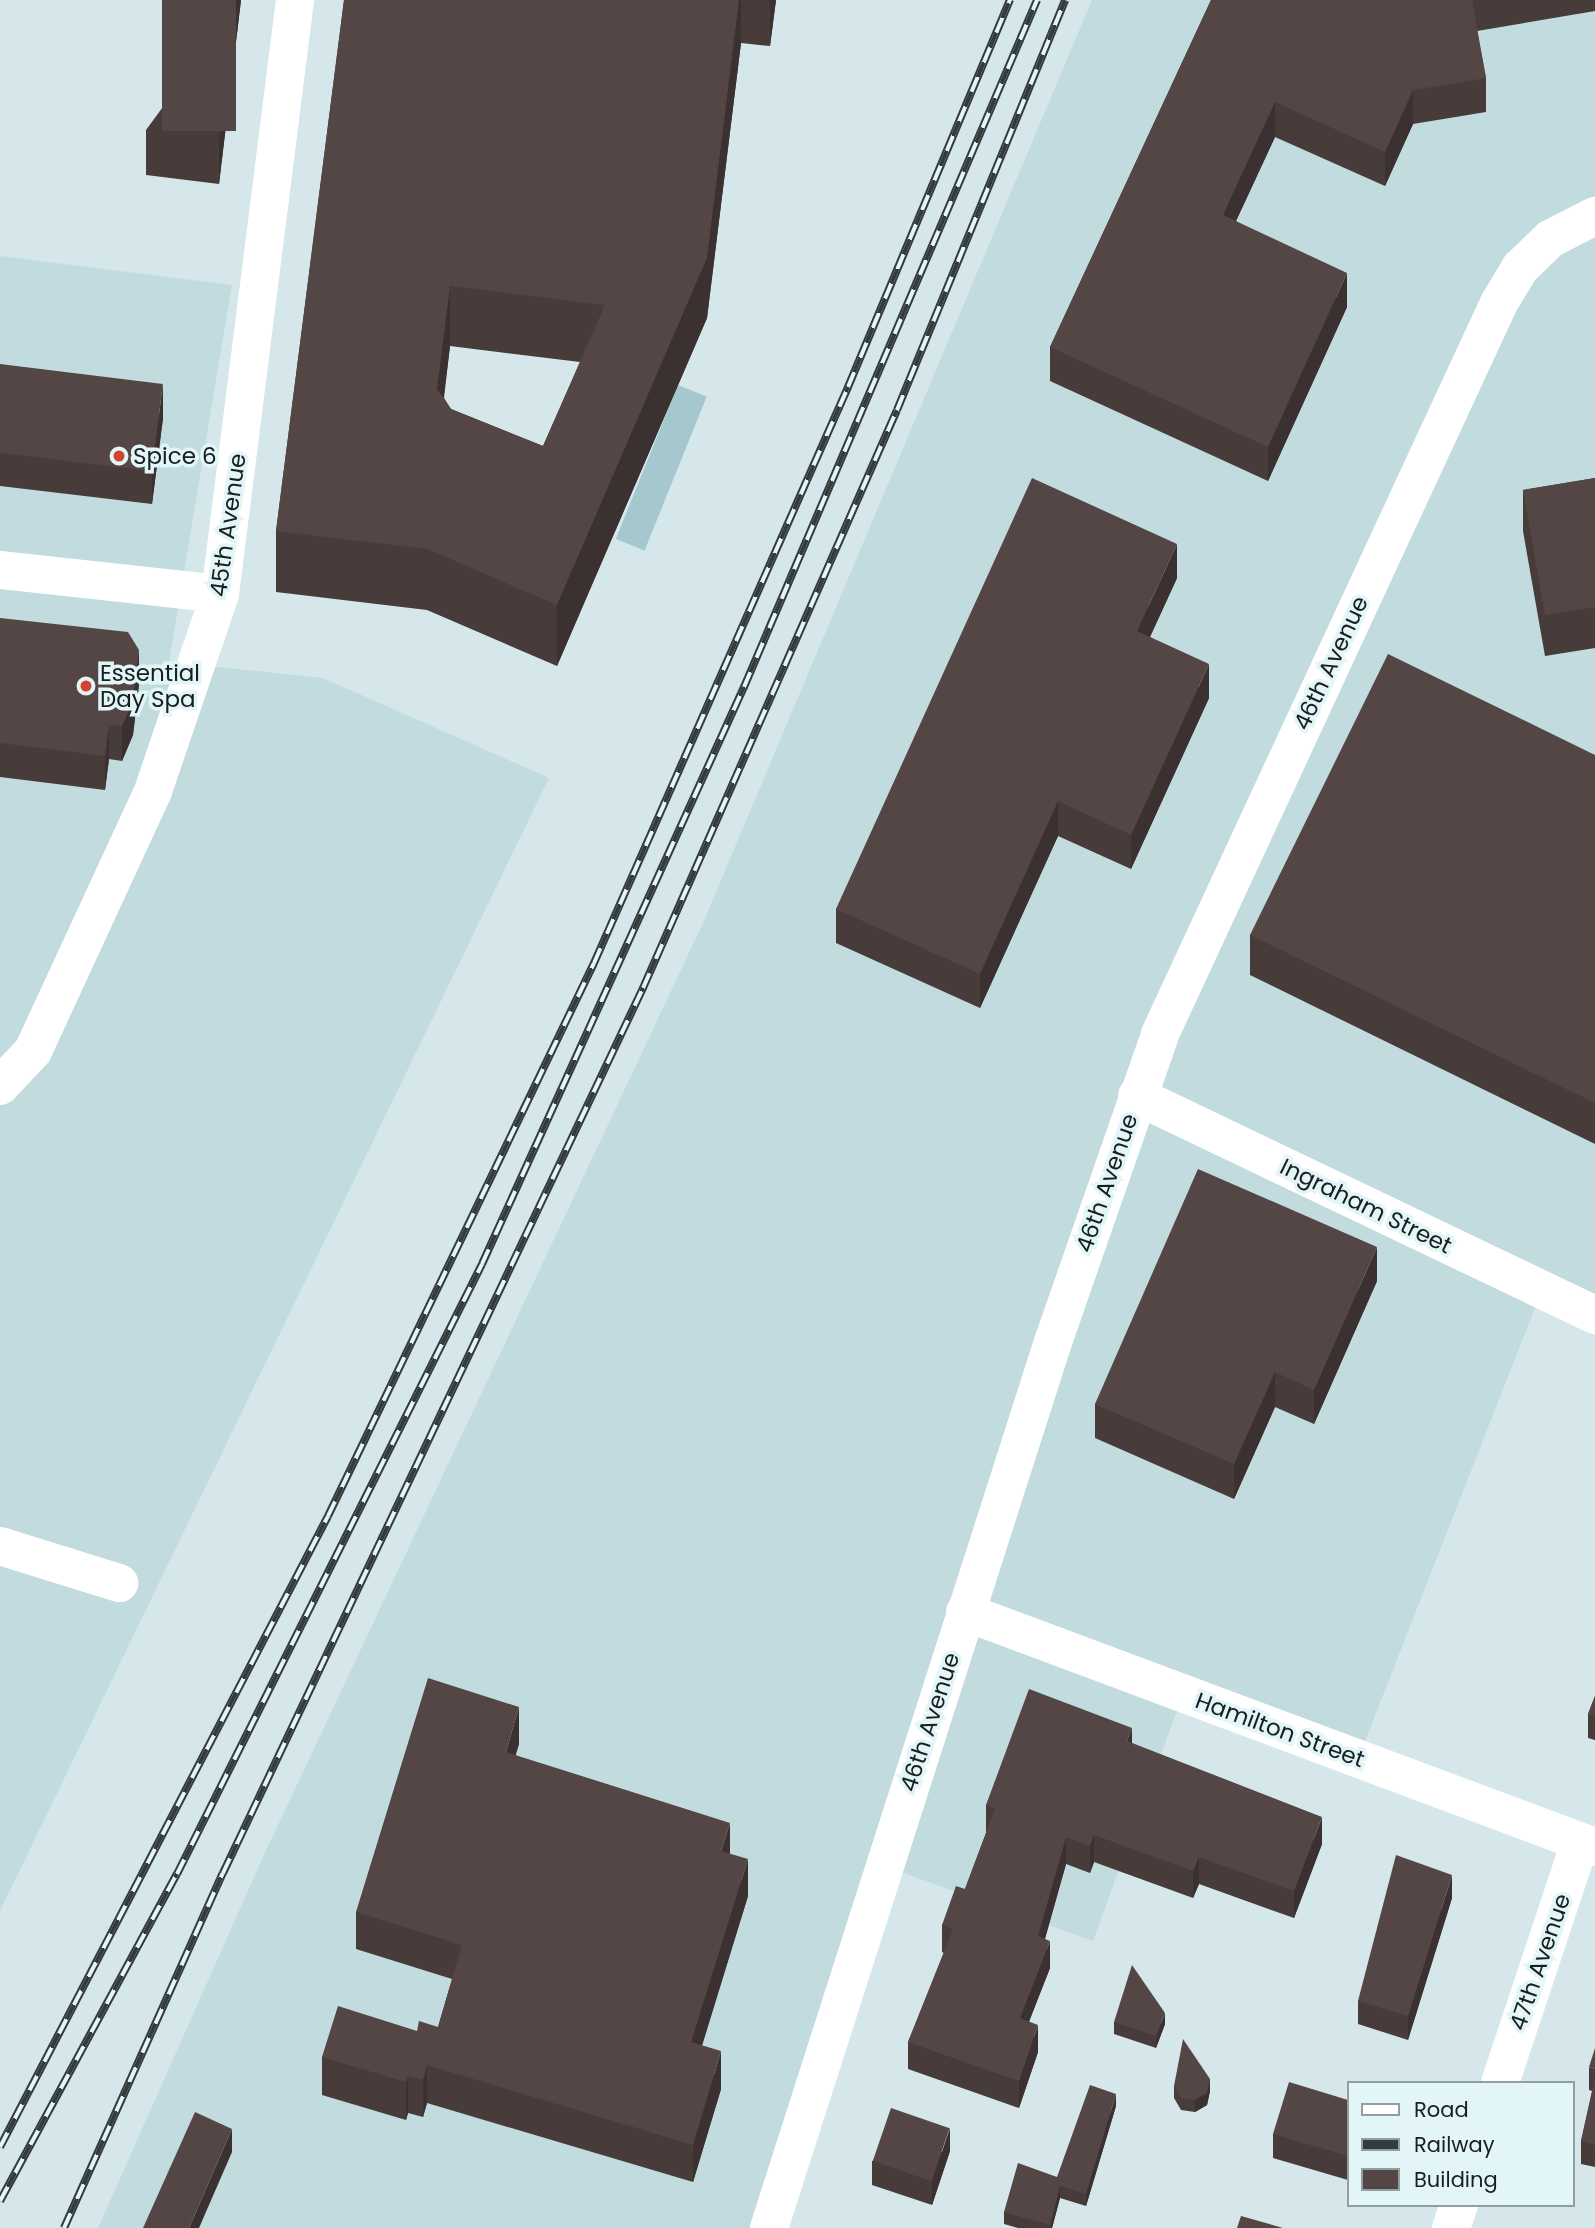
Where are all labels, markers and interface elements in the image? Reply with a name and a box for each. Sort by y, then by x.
place label: Spice 6 [133,442,217,470]
marker: Spice 6 [111,448,127,464]
street label: 45th Avenue [204,452,252,598]
street label: 46th Avenue [1288,592,1374,734]
place label: Essential Day Spa [100,659,200,713]
marker: Essential Day Spa [78,678,94,694]
street label: 46th Avenue [1070,1110,1144,1256]
street label: Ingraham Street [1276,1153,1456,1259]
street label: 46th Avenue [895,1649,965,1795]
street label: Hamilton Street [1192,1687,1368,1773]
street label: 47th Avenue [1504,1890,1576,2034]
legend [1346,2081,1574,2207]
text: Road [1414,2095,1469,2124]
text: Railway [1414,2130,1495,2159]
text: Building [1414,2165,1498,2194]

